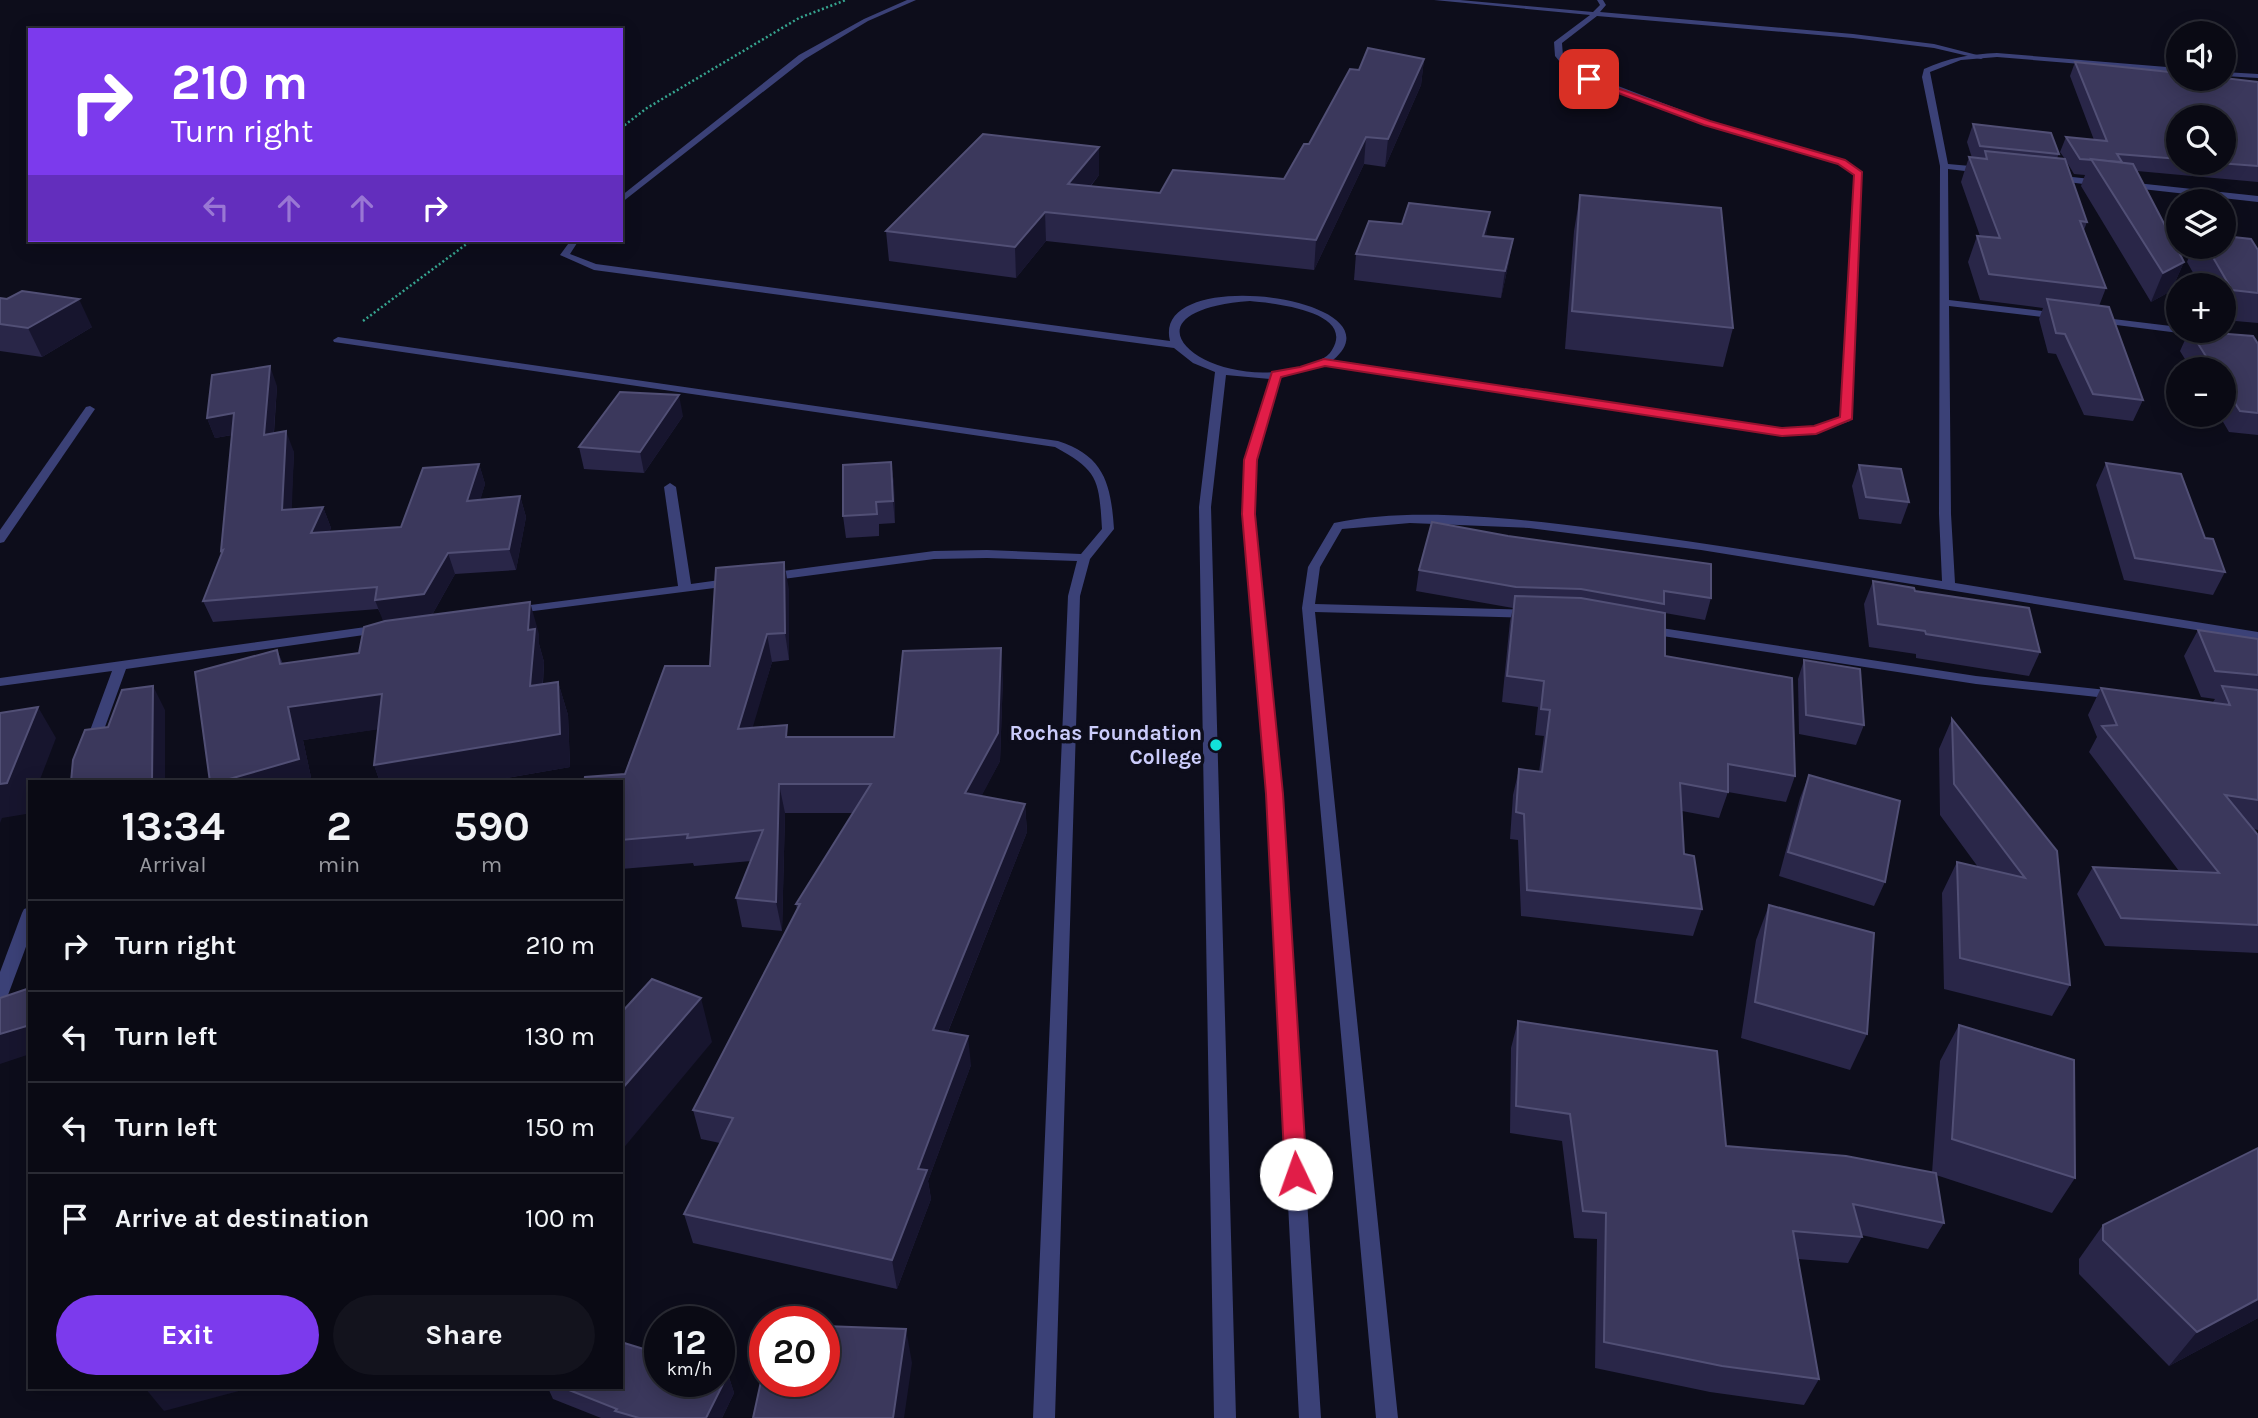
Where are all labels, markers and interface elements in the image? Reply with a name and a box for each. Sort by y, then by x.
map controls [2166,21,2236,427]
button: sound [2166,21,2236,91]
pin [1559,49,1619,109]
text: 210 m [171,54,308,111]
icon: right [56,56,147,147]
icon: arrive [1570,60,1608,98]
button: search [2166,105,2236,175]
text: Turn right [171,113,313,150]
icon: left [197,189,235,227]
icon: ahead [270,189,308,227]
icon: ahead [343,189,381,227]
icon: right [416,189,454,227]
button: layers [2166,189,2236,259]
button: + [2166,273,2236,343]
button: − [2166,357,2236,427]
place label: Rochas Foundation College [1009,721,1202,769]
marker: Rochas Foundation College [1208,737,1224,753]
text: 13:34 [121,801,225,851]
text: 2 [326,801,352,851]
text: 590 [453,801,530,851]
text: Arrival [139,851,207,878]
text: min [318,851,360,878]
text: m [481,851,502,878]
icon: right [56,927,94,965]
text: Turn right [115,930,236,961]
text: 210 m [525,930,595,961]
icon: left [56,1018,94,1056]
text: Turn left [115,1021,217,1052]
text: 130 m [525,1021,595,1052]
icon: left [56,1109,94,1147]
text: Turn left [115,1112,217,1143]
text: 150 m [526,1112,595,1143]
position arrow [1259,1137,1333,1211]
icon: arrive [56,1200,94,1238]
text: Arrive at destination [115,1203,369,1234]
text: 100 m [525,1203,595,1234]
button: Exit [56,1295,319,1375]
button: Share [333,1295,595,1375]
speed limit sign: 20 [749,1306,840,1397]
text: 12 [673,1322,706,1363]
text: km/h [667,1358,712,1380]

